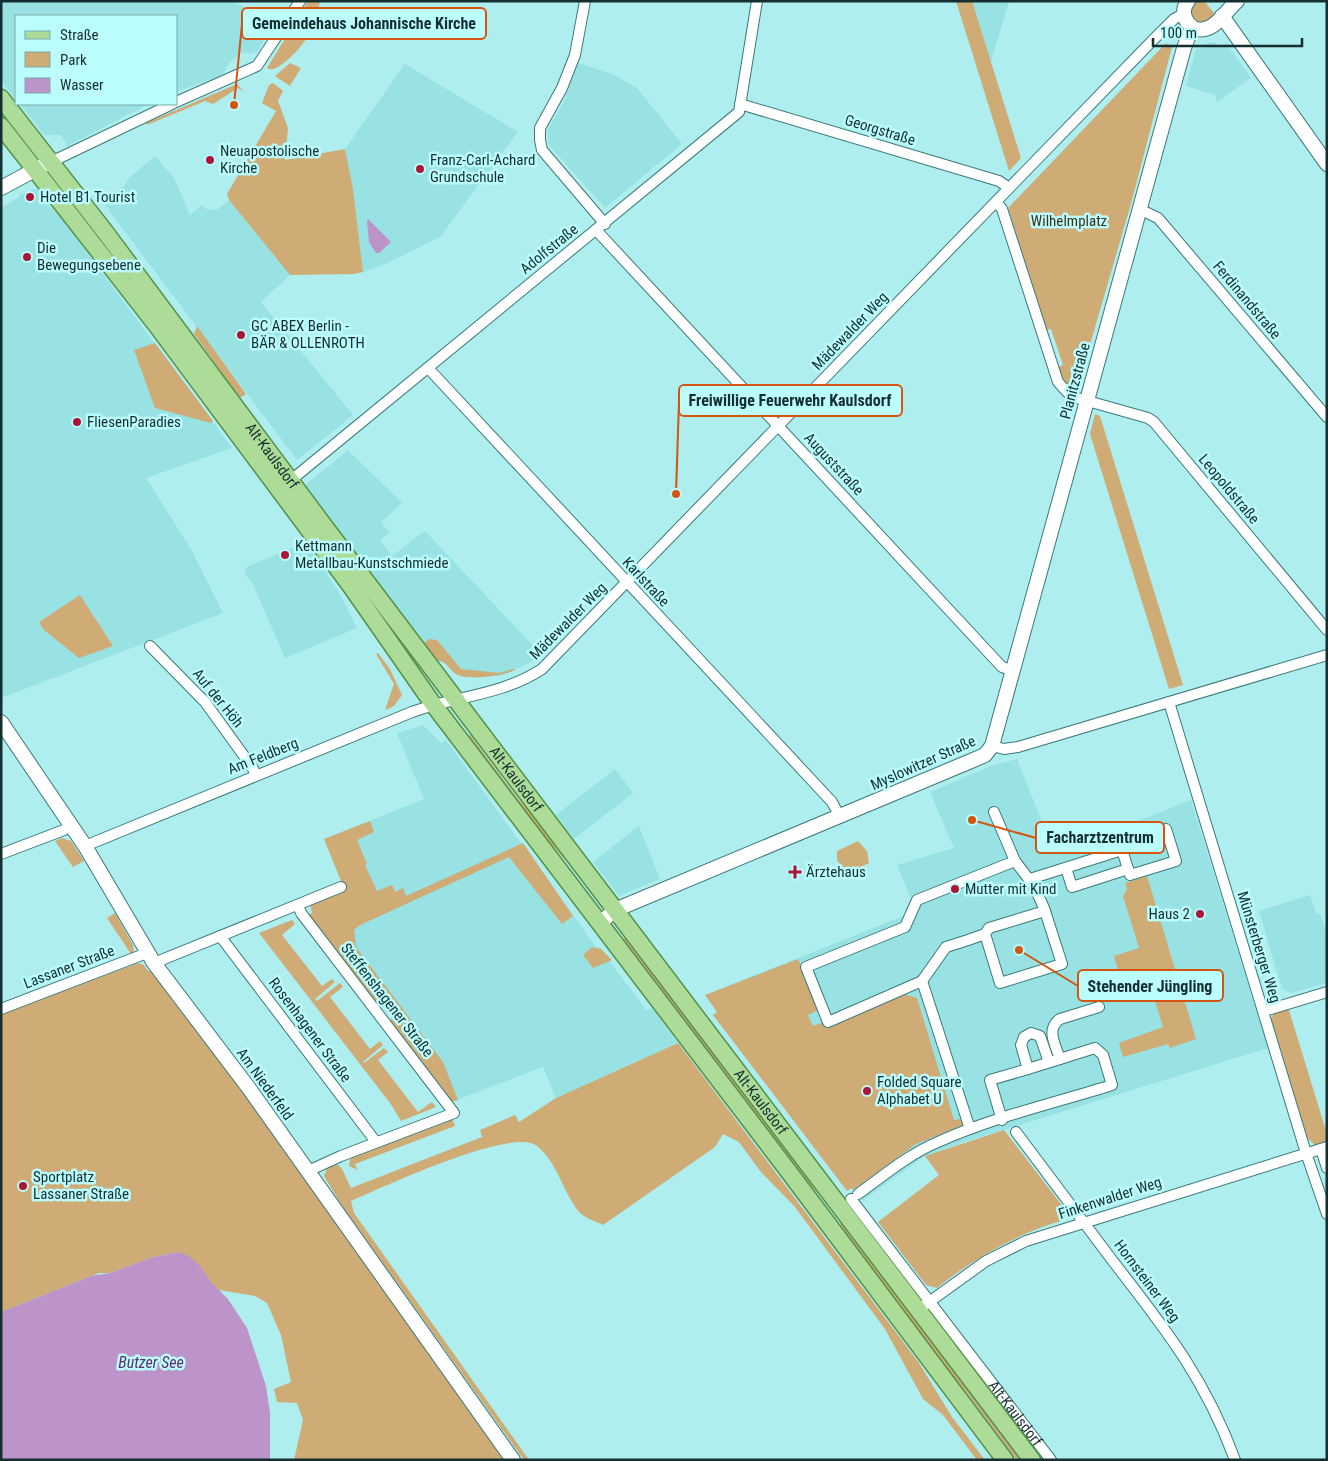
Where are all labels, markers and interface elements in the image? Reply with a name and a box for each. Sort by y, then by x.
callout: Gemeindehaus Johannische Kirche [242,8,486,39]
text: Gemeindehaus Johannische Kirche [252,14,476,33]
legend [15,15,178,105]
scale bar [1153,15,1302,47]
text: 100 m [1160,24,1197,42]
text: Straße [60,26,99,44]
text: Park [60,51,87,69]
text: Wasser [60,76,104,94]
street label: Georgstraße [843,111,917,149]
place label: Neuapostolische Kirche [220,142,319,177]
place label: Franz-Carl-Achard Grundschule [430,151,535,186]
marker: Neuapostolische Kirche [204,154,216,166]
marker: Franz-Carl-Achard Grundschule [414,163,426,175]
place label: Hotel B1 Tourist [40,188,135,206]
marker: Hotel B1 Tourist [24,191,36,203]
park label: Wilhelmplatz [1031,212,1107,230]
street label: Adolfstraße [516,220,582,278]
place label: Die Bewegungsebene [37,239,141,274]
marker: Die Bewegungsebene [21,251,33,263]
street label: Ferdinandstraße [1209,257,1285,343]
street label: Mädewalder Weg [808,288,892,374]
place label: GC ABEX Berlin - BÄR & OLLENROTH [251,317,365,352]
marker: GC ABEX Berlin - BÄR & OLLENROTH [235,329,247,341]
street label: Planitzstraße [1056,341,1094,421]
callout: Freiwillige Feuerwehr Kaulsdorf [679,385,902,416]
text: Freiwillige Feuerwehr Kaulsdorf [689,391,892,410]
place label: FliesenParadies [87,413,181,431]
marker: FliesenParadies [71,416,83,428]
street label: Alt-Kaulsdorf [242,419,303,493]
street label: Auguststraße [800,429,868,499]
street label: Leopoldstraße [1195,451,1263,527]
place label: Kettmann Metallbau-Kunstschmiede [295,537,449,572]
marker: Kettmann Metallbau-Kunstschmiede [279,549,291,561]
street label: Karlstraße [619,554,673,610]
street label: Mädewalder Weg [526,579,610,663]
street label: Auf der Höh [189,665,247,731]
street label: Myslowitzer Straße [868,732,978,794]
street label: Am Feldberg [225,734,301,778]
street label: Alt-Kaulsdorf [485,743,547,816]
callout: Facharztzentrum [1036,822,1164,853]
text: Facharztzentrum [1046,828,1154,847]
place label: Ärztehaus [806,863,866,881]
marker: Ärztehaus [788,865,802,879]
place label: Mutter mit Kind [965,880,1056,898]
marker: Mutter mit Kind [949,883,961,895]
street label: Münsterberger Weg [1233,889,1285,1005]
place label: Haus 2 [1149,905,1190,923]
marker: Haus 2 [1194,908,1206,920]
street label: Steffenshagener Straße [337,940,437,1060]
street label: Lassaner Straße [21,941,117,993]
callout: Stehender Jüngling [1078,970,1223,1001]
street label: Rosenhagener Straße [265,974,355,1086]
text: Stehender Jüngling [1088,977,1212,996]
street label: Am Niederfeld [233,1044,297,1124]
street label: Alt-Kaulsdorf [730,1066,791,1139]
place label: Folded Square Alphabet U [877,1073,962,1108]
marker: Folded Square Alphabet U [861,1085,873,1097]
place label: Sportplatz Lassaner Straße [33,1168,129,1203]
street label: Finkenwalder Weg [1056,1173,1164,1223]
marker: Sportplatz Lassaner Straße [17,1180,29,1192]
street label: Hornsteiner Weg [1110,1236,1184,1326]
water label: Butzer See [118,1353,184,1372]
street label: Alt-Kaulsdorf [984,1377,1046,1450]

